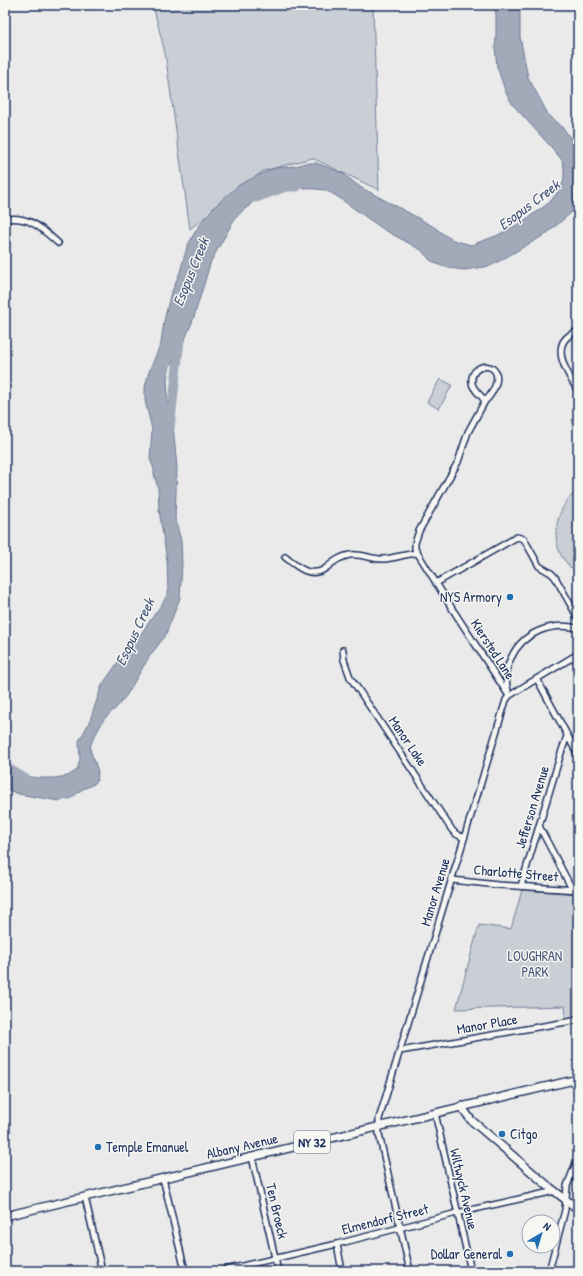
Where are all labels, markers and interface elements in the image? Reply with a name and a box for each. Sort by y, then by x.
water label: Esopus Creek [494,173,565,235]
water label: Esopus Creek [167,233,214,309]
place label: NYS Armory [440,587,502,607]
marker: NYS Armory [505,592,515,602]
water label: Esopus Creek [110,593,160,669]
street label: Kiersted Lane [467,615,520,683]
street label: Manor Lake [385,712,432,770]
street label: Jefferson Avenue [510,763,553,850]
street label: Manor Avenue [415,855,454,928]
street label: Charlotte Street [473,859,559,886]
park label: LOUGHRAN PARK [508,946,562,981]
street label: Manor Place [455,1009,519,1038]
place label: Citgo [510,1124,538,1144]
street label: Albany Avenue [204,1128,280,1164]
marker: Citgo [497,1129,507,1139]
road number: NY 32 [294,1131,330,1153]
place label: Temple Emanuel [106,1137,189,1157]
marker: Temple Emanuel [93,1142,103,1152]
street label: Wiltwyck Avenue [445,1146,483,1232]
street label: Ten Broeck [262,1181,293,1241]
street label: Elmendorf Street [340,1199,430,1238]
north arrow [521,1214,561,1254]
text: N [541,1219,554,1234]
place label: Dollar General [431,1244,502,1263]
marker: Dollar General [505,1249,515,1259]

